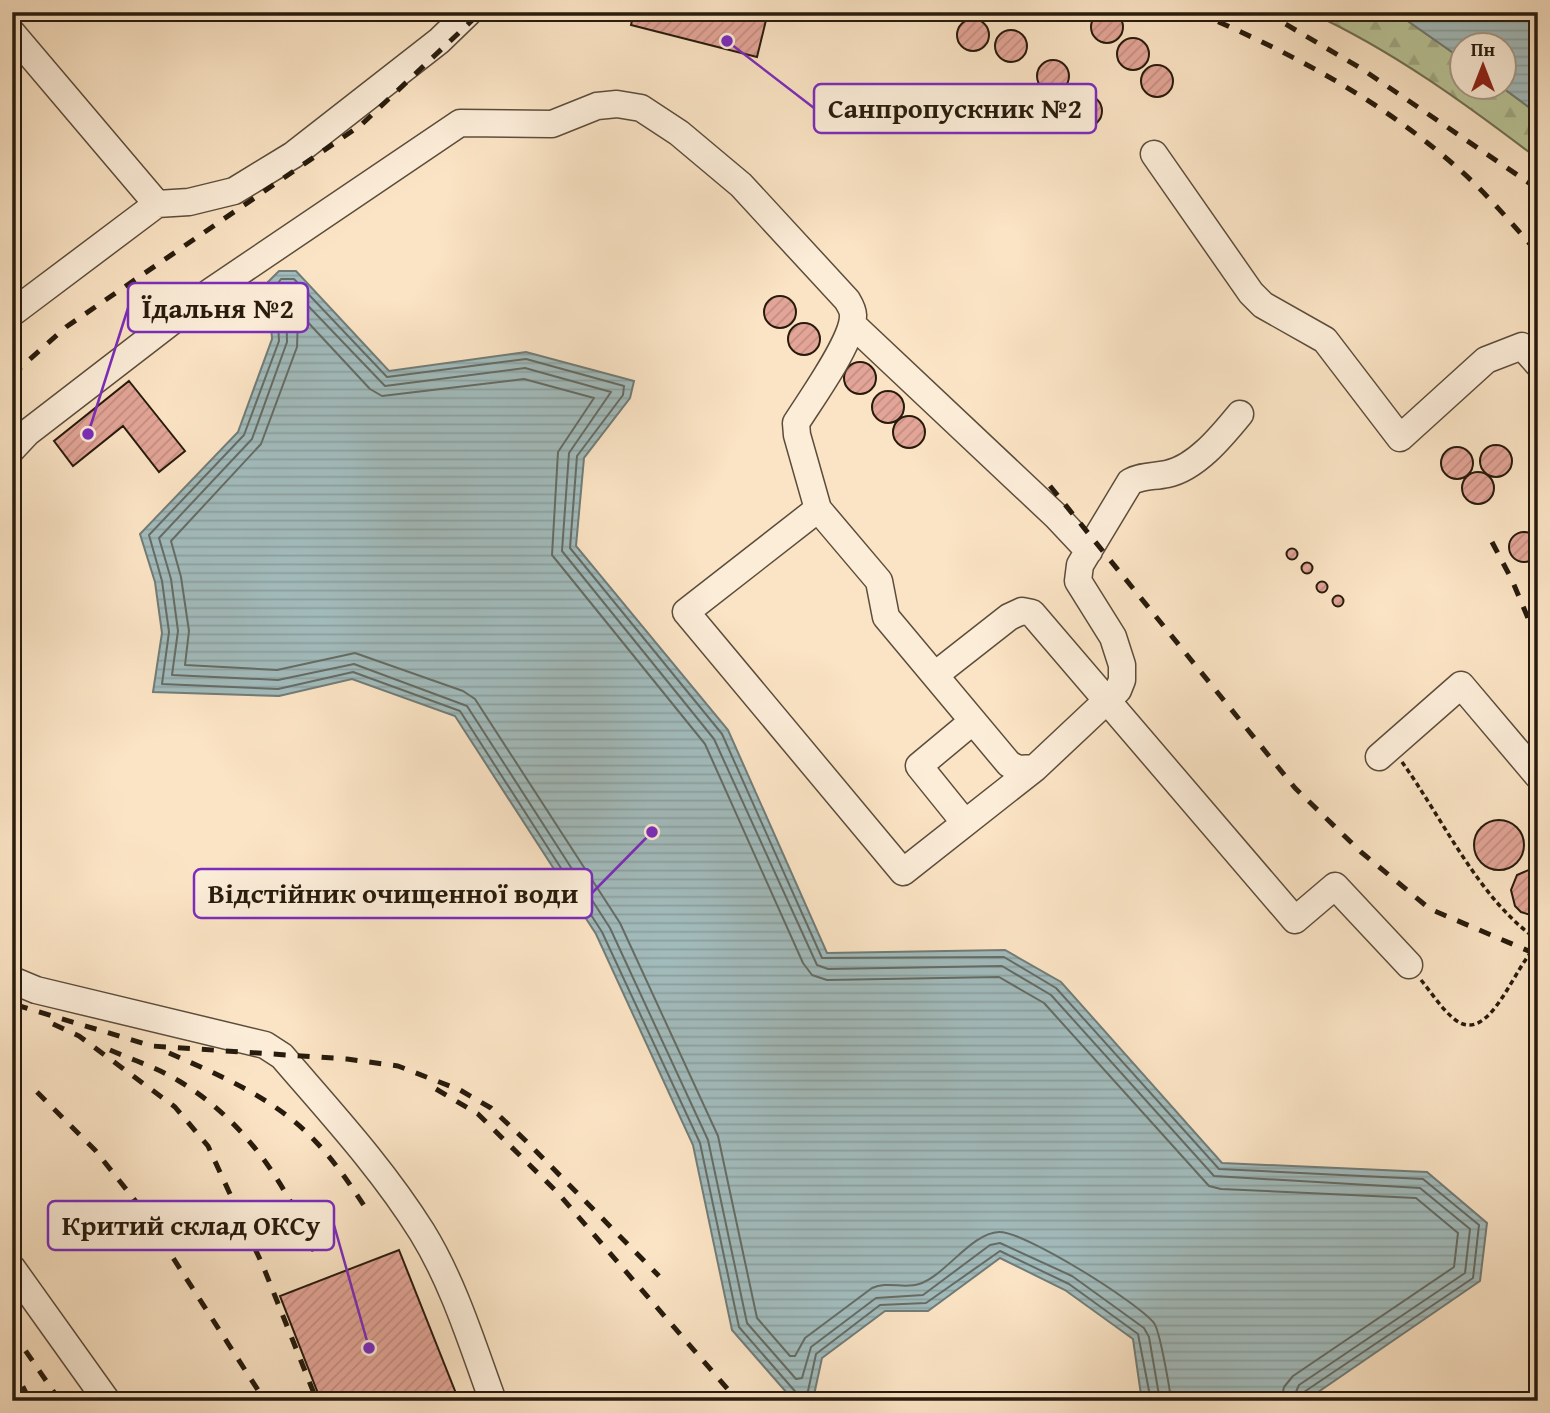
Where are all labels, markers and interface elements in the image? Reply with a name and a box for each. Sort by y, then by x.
north arrow [1448,32,1518,102]
text: Пн [1471,35,1496,63]
callout: Санпропускник №2 [814,84,1096,133]
text: Санпропускник №2 [828,87,1082,128]
callout: Їдальня №2 [128,283,308,332]
text: Їдальня №2 [141,287,294,328]
callout: Відстійник очищенної води [194,869,592,918]
text: Відстійник очищенної води [208,872,578,913]
callout: Критий склад ОКСу [48,1201,334,1250]
text: Критий склад ОКСу [62,1204,320,1245]

